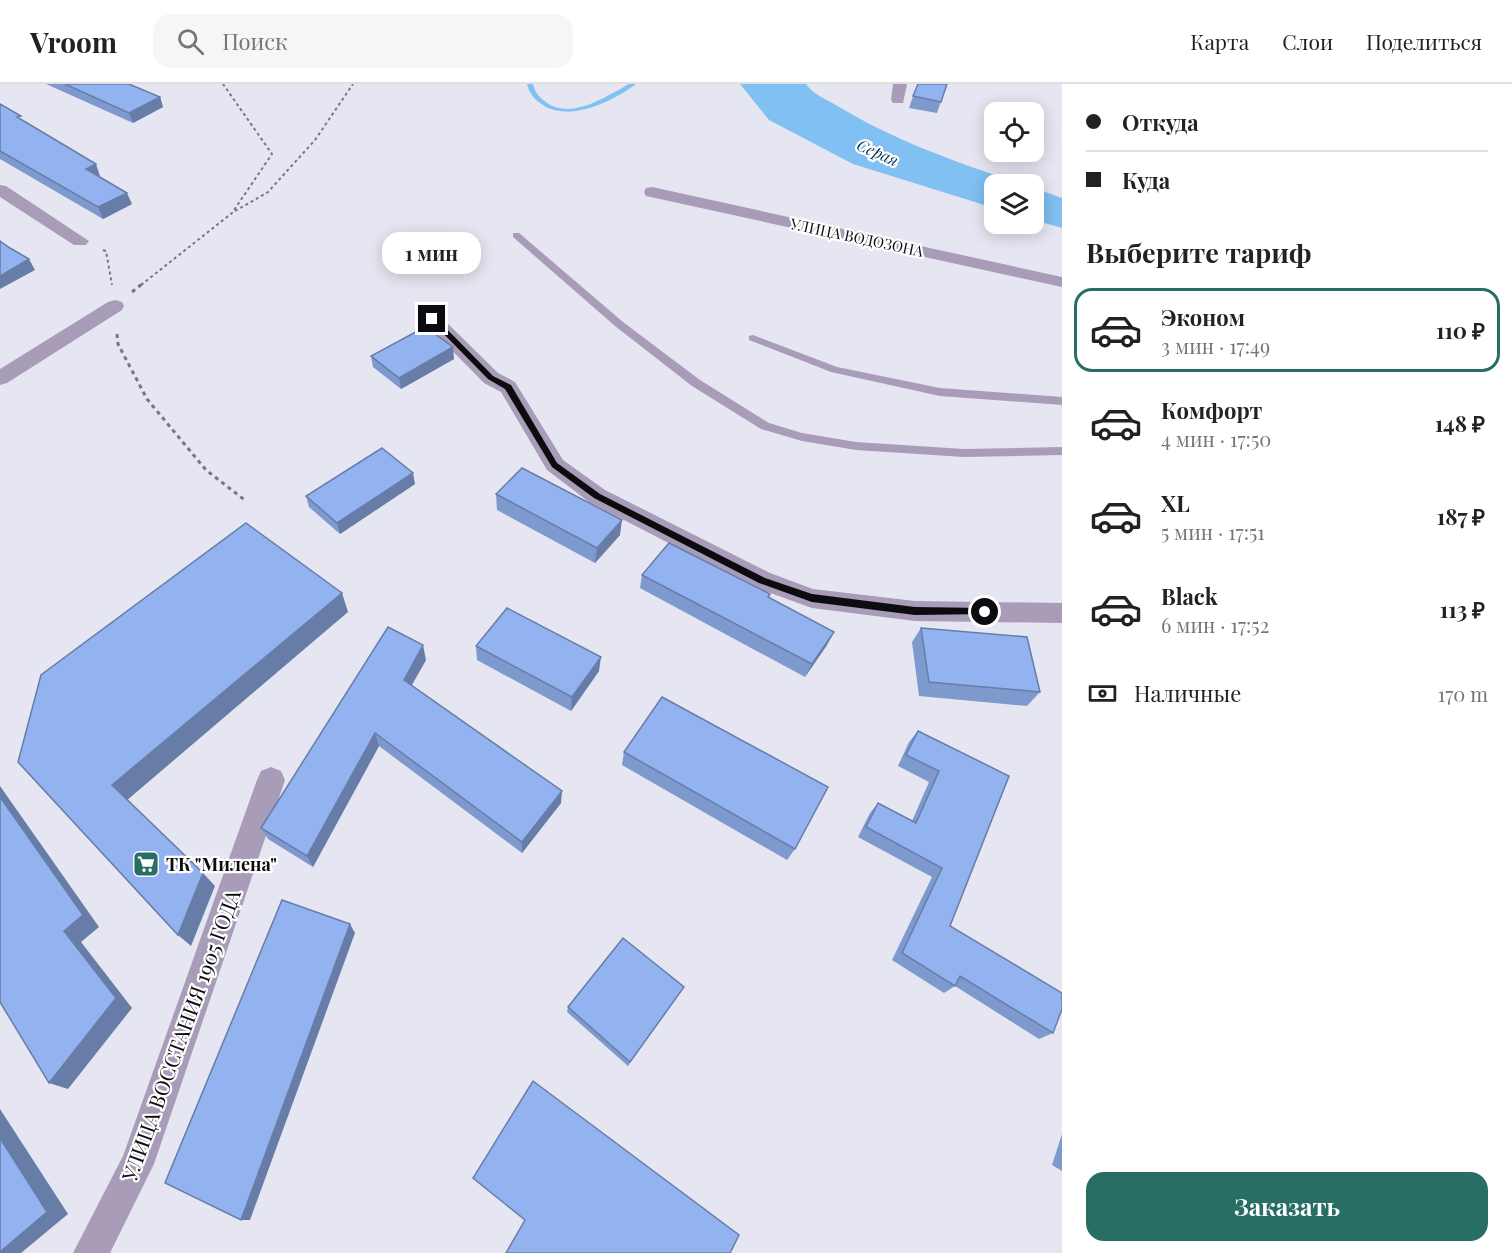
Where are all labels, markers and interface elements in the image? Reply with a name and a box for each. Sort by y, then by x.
search box [153,14,573,68]
text: Vroom [30,23,117,60]
icon: search [174,25,207,58]
text: Поиск [222,26,288,56]
text: Карта [1190,27,1249,55]
text: Слои [1282,27,1333,55]
text: Поделиться [1366,27,1482,55]
map controls [984,102,1044,234]
button: locate [984,102,1044,162]
text: Откуда [1122,107,1199,137]
water label: Серая [854,134,902,170]
text: Куда [1122,165,1170,195]
button: layers [984,174,1044,234]
street label: УЛИЦА ВОДОЗОНА [788,213,926,261]
callout: 1 мин [382,232,482,274]
text: Выберите тариф [1086,234,1312,270]
text: 1 мин [405,239,458,266]
text: Эконом [1161,302,1245,332]
icon: car [1089,303,1143,357]
route end [418,305,445,332]
text: 110 ₽ [1436,315,1485,345]
text: 3 мин · 17:49 [1161,332,1270,359]
text: Комфорт [1161,395,1262,425]
icon: car [1089,396,1143,450]
text: 148 ₽ [1435,408,1485,438]
text: 4 мин · 17:50 [1161,425,1271,452]
text: XL [1161,488,1190,518]
icon: car [1089,489,1143,543]
text: 187 ₽ [1437,501,1485,531]
text: 5 мин · 17:51 [1161,518,1265,545]
text: Black [1161,581,1218,611]
icon: car [1089,582,1143,636]
text: 113 ₽ [1440,594,1485,624]
route start [971,598,998,625]
text: 6 мин · 17:52 [1161,611,1269,638]
icon: cash [1086,677,1119,710]
text: Наличные [1134,678,1241,708]
text: 170 m [1438,680,1488,707]
supermarket icon: ТК "Милена" [131,849,161,879]
place label: ТК "Милена" [166,852,277,876]
street label: УЛИЦА ВОССТАНИЯ 1905 ГОДА [114,885,246,1186]
button: Заказать [1086,1172,1488,1241]

